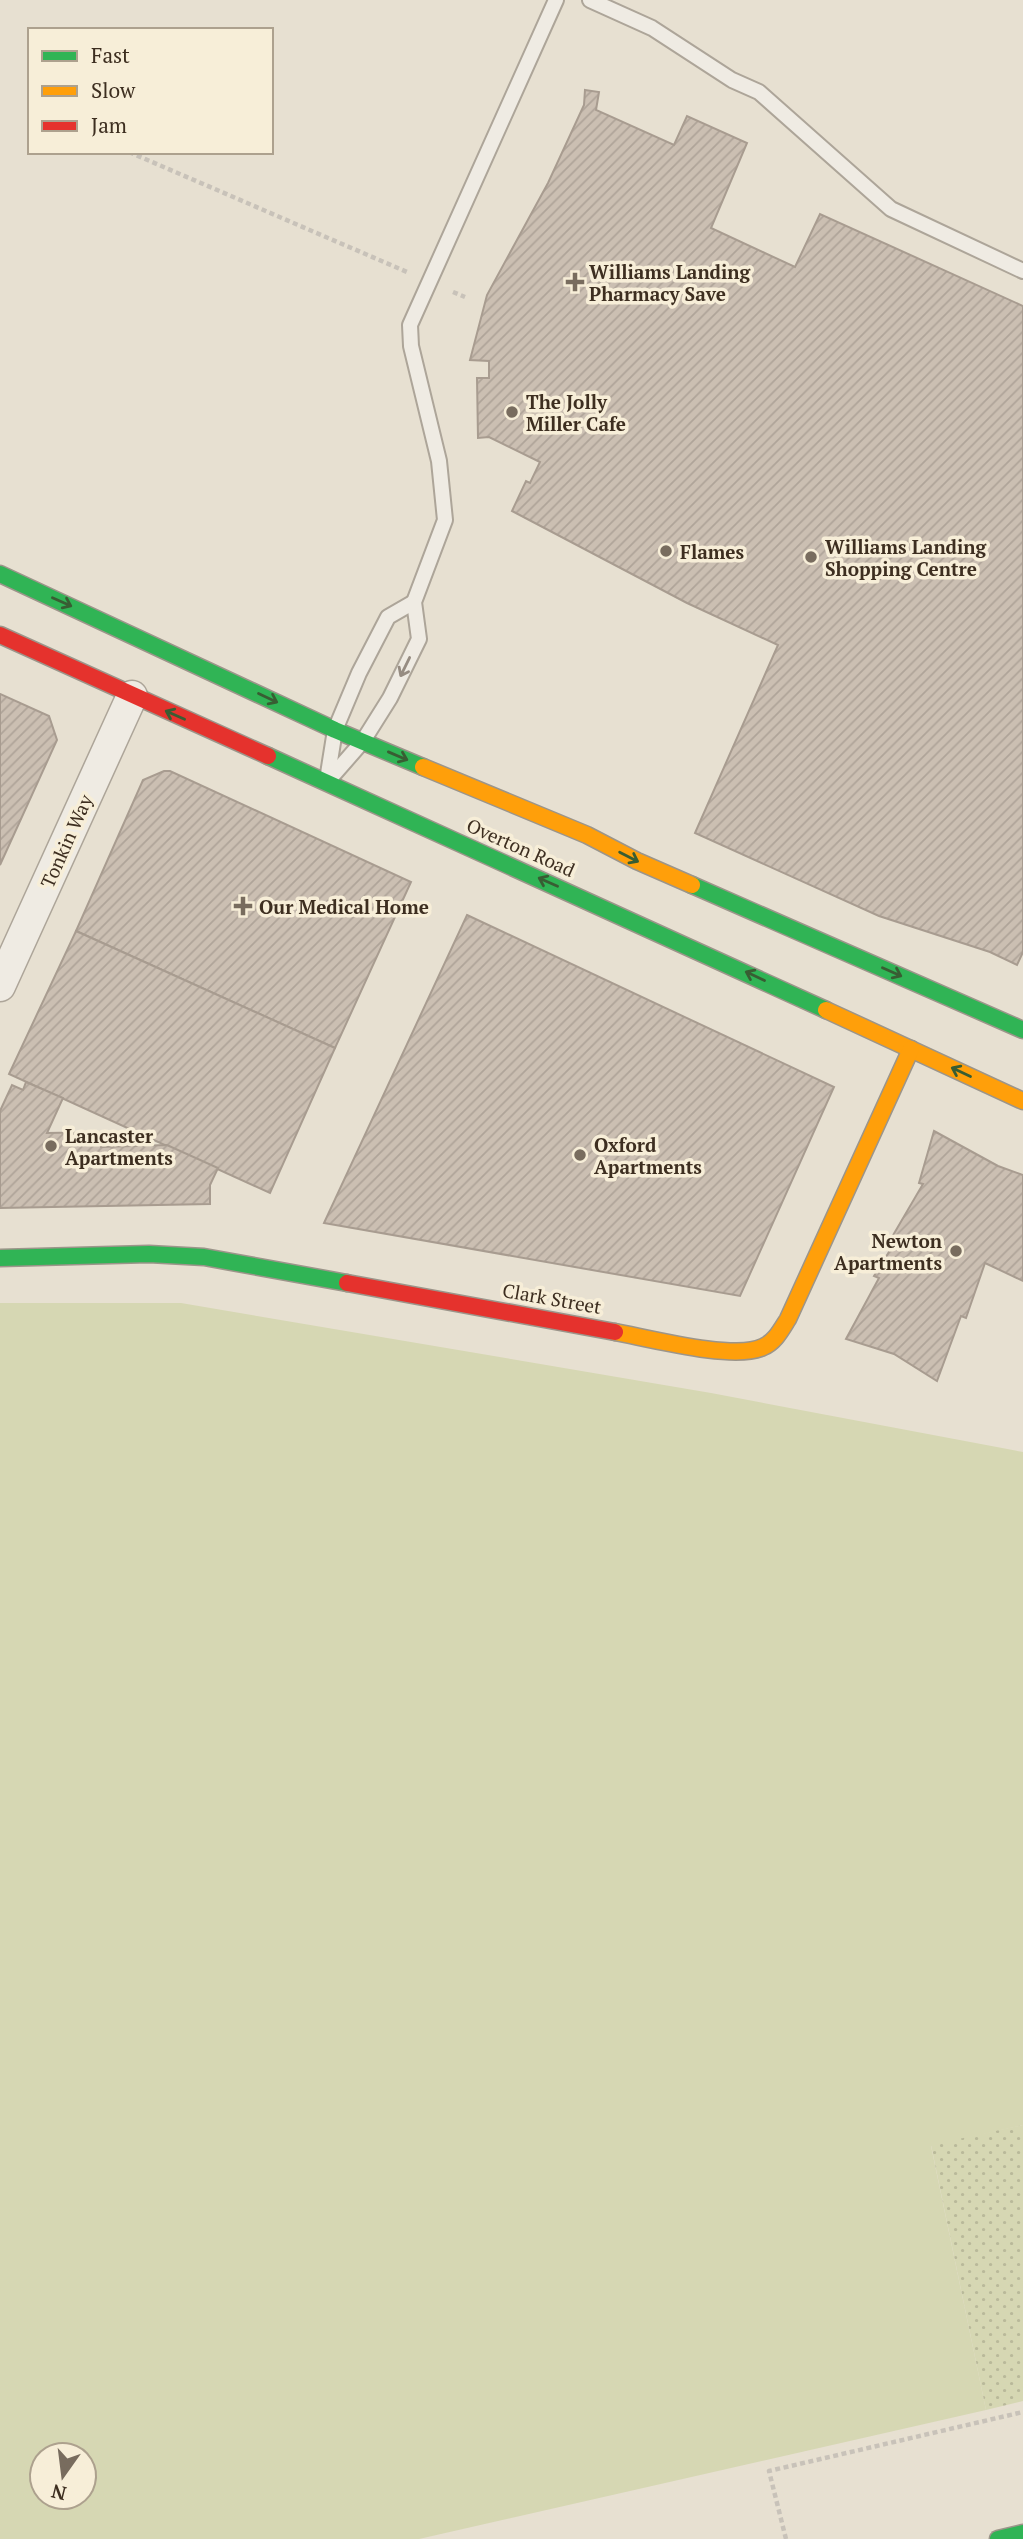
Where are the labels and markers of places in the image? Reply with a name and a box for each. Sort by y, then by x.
place label: Williams Landing Pharmacy Save [589,259,752,306]
marker: Williams Landing Pharmacy Save [567,274,583,290]
place label: The Jolly Miller Cafe [526,389,626,436]
marker: The Jolly Miller Cafe [504,404,520,420]
place label: Williams Landing Shopping Centre [825,534,988,581]
place label: Flames [680,539,745,564]
marker: Flames [658,543,674,559]
marker: Williams Landing Shopping Centre [803,549,819,565]
place label: Our Medical Home [259,894,429,919]
marker: Our Medical Home [233,896,253,916]
place label: Lancaster Apartments [65,1123,173,1170]
place label: Oxford Apartments [594,1132,702,1179]
marker: Lancaster Apartments [43,1138,59,1154]
marker: Oxford Apartments [572,1147,588,1163]
place label: Newton Apartments [834,1228,943,1275]
marker: Newton Apartments [948,1243,964,1259]

